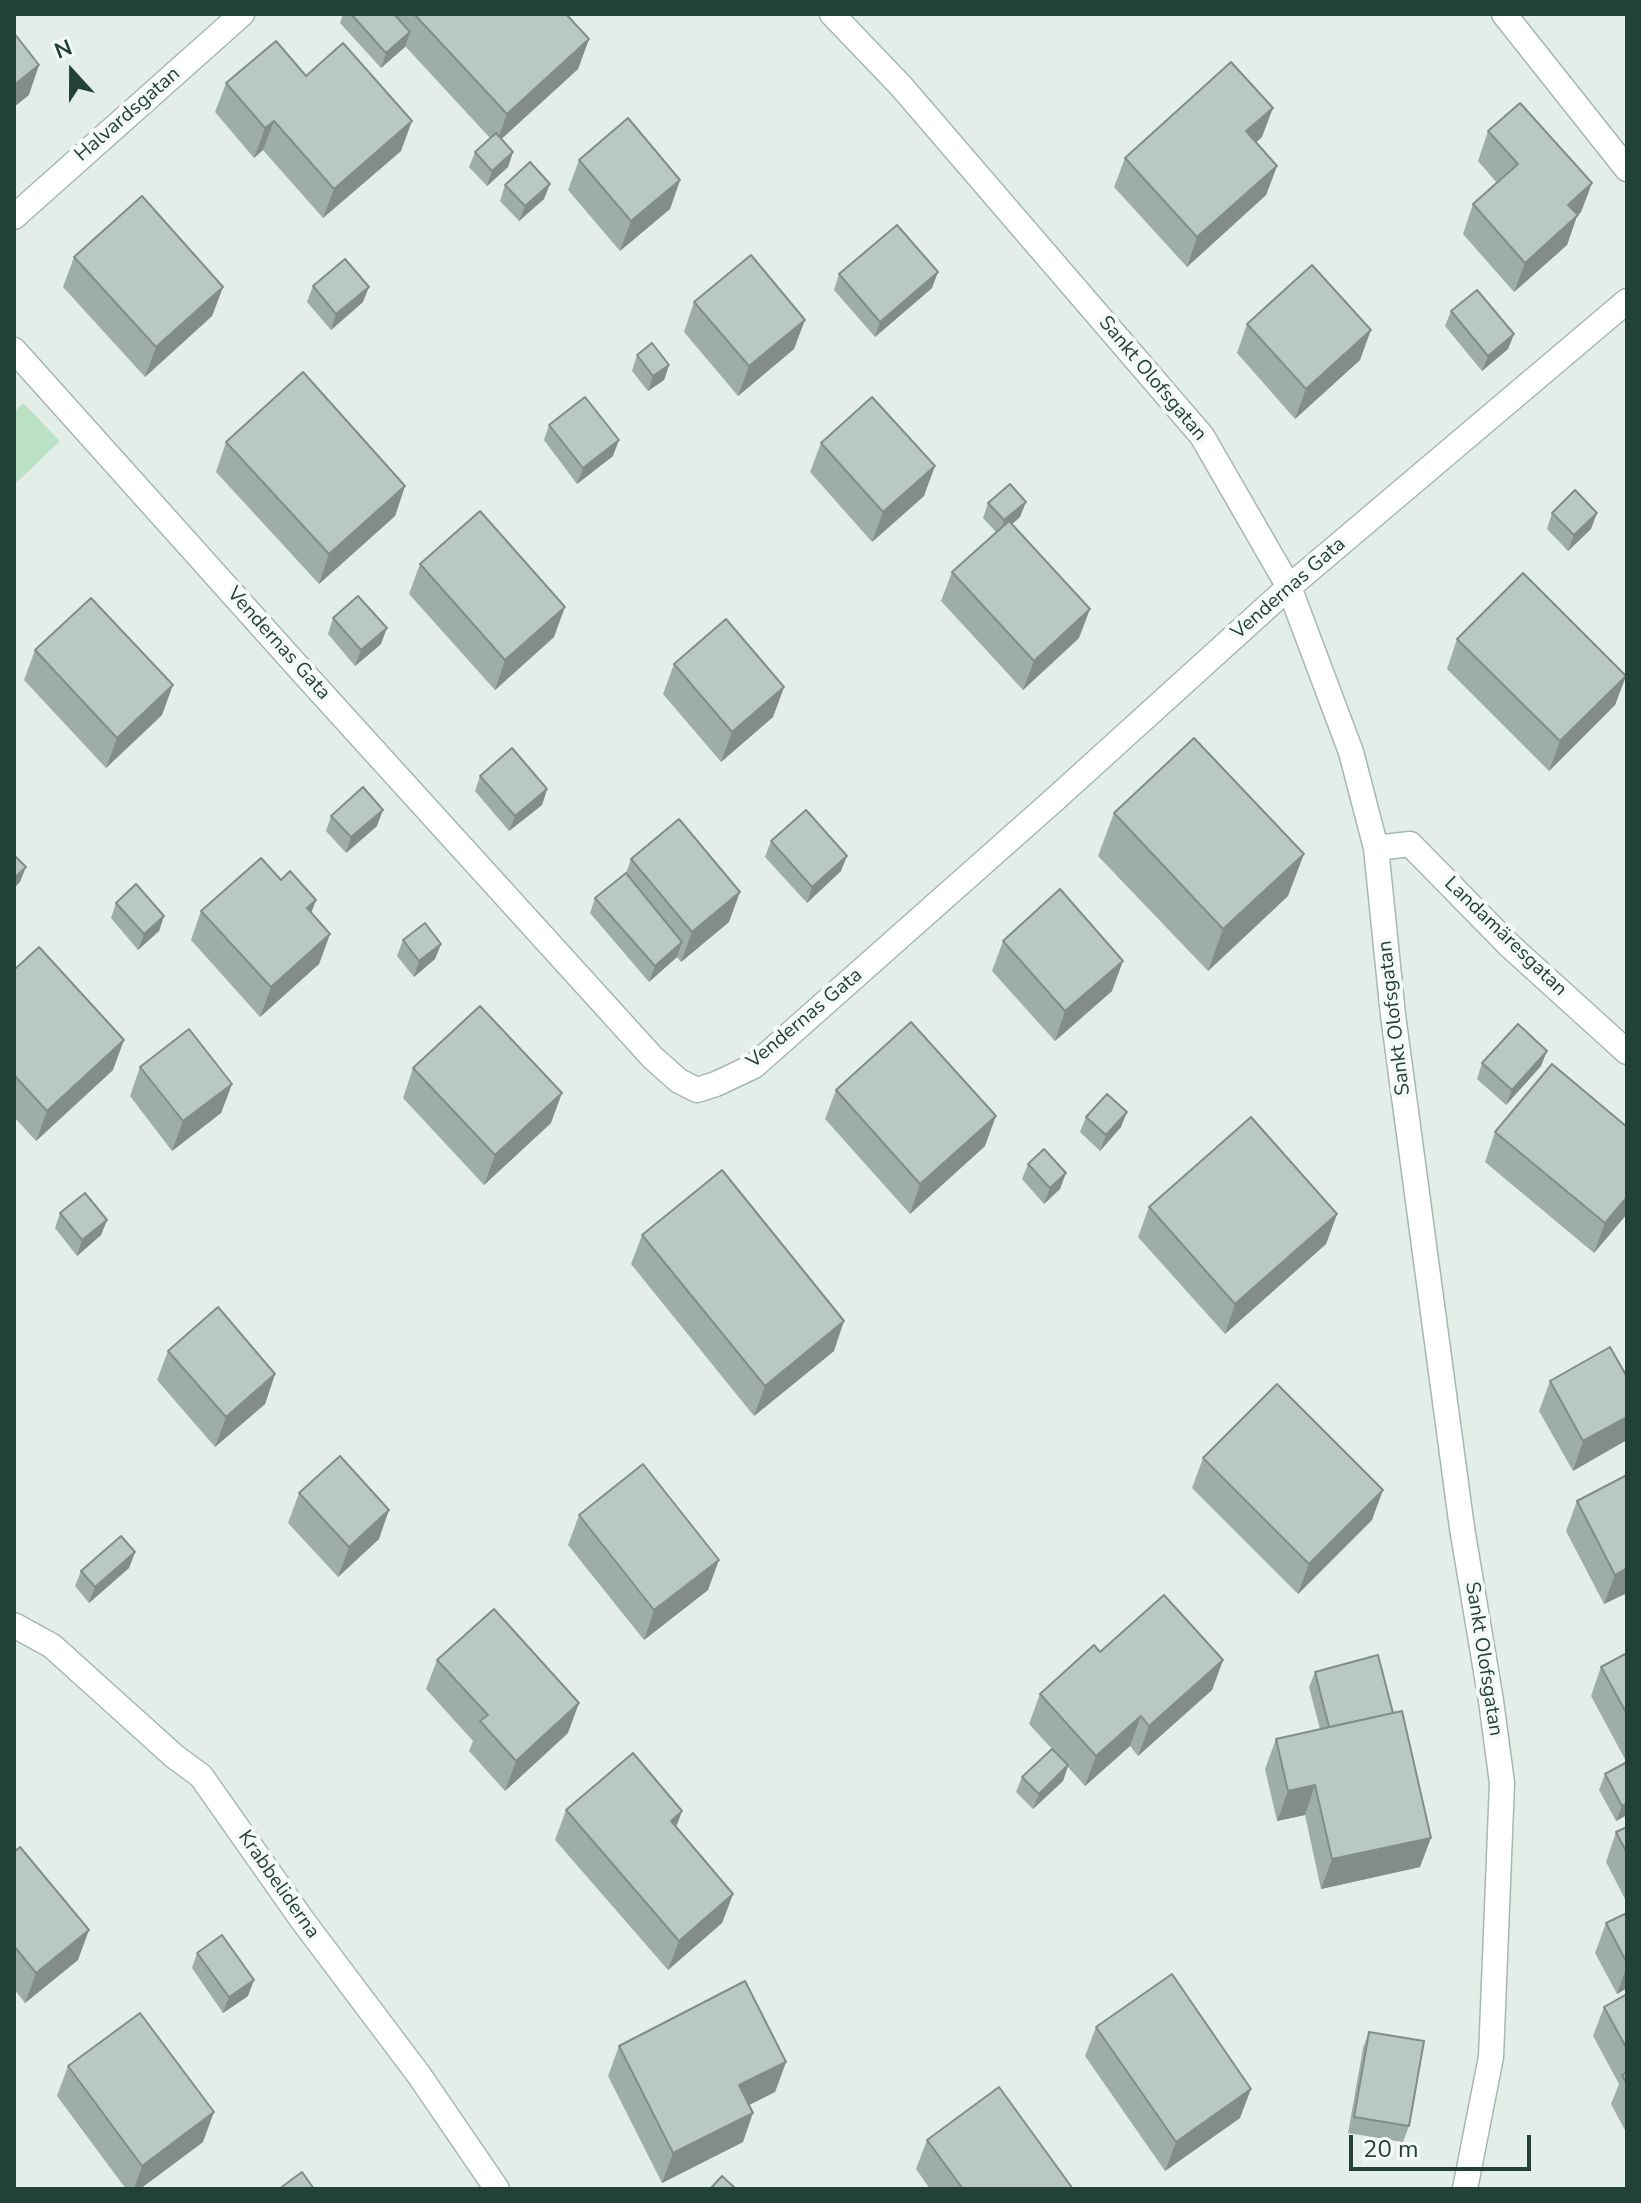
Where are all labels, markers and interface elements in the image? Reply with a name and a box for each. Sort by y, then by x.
north arrow [32,32,112,112]
text: N [50,33,76,67]
street label: Halvardsgatan [70,63,186,167]
street label: Sankt Olofsgatan [1093,312,1211,446]
street label: Vendernas Gata [1227,533,1351,645]
street label: Vendernas Gata [221,583,335,705]
street label: Landamäresgatan [1439,872,1571,1002]
street label: Sankt Olofsgatan [1374,939,1416,1097]
street label: Vendernas Gata [742,964,868,1074]
street label: Sankt Olofsgatan [1459,1580,1507,1738]
street label: Krabbeliderna [232,1826,324,1944]
scale bar [1353,2119,1535,2169]
text: 20 m [1363,2133,1419,2165]

